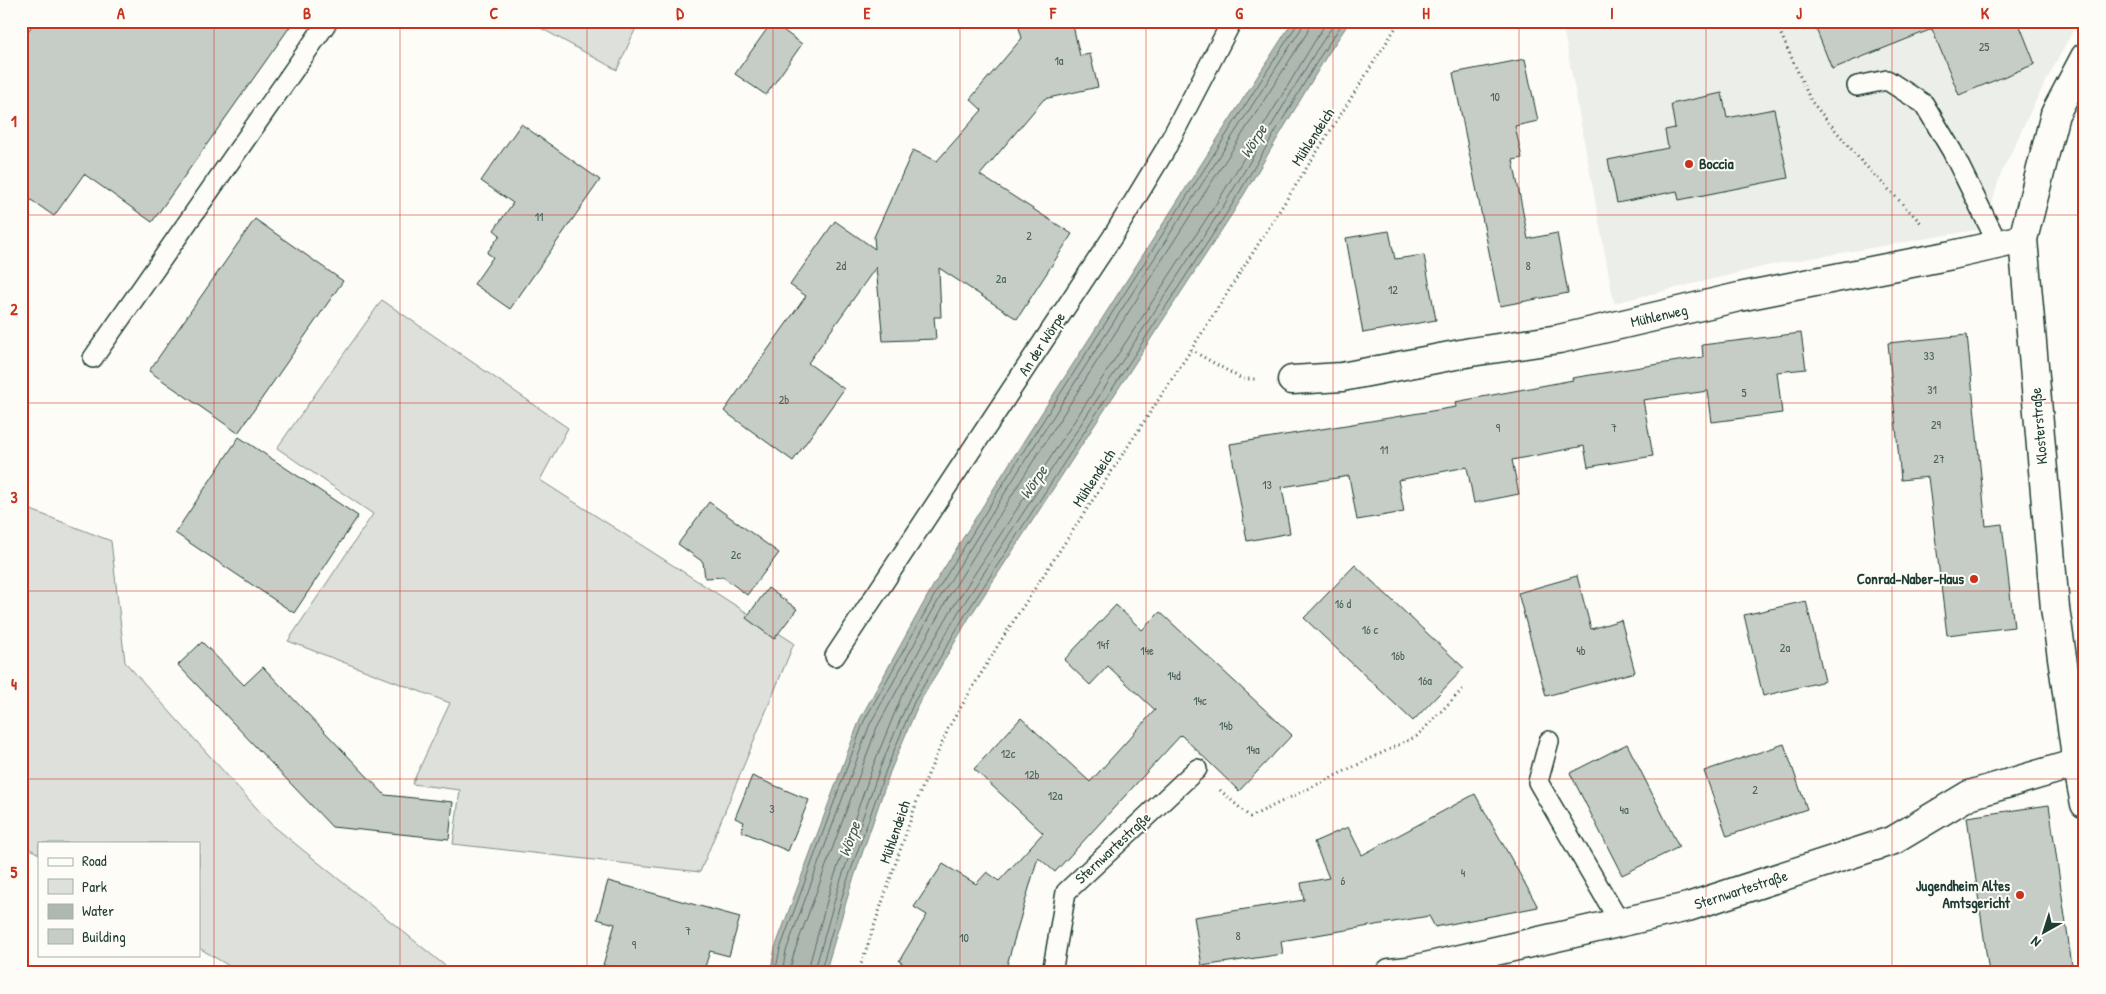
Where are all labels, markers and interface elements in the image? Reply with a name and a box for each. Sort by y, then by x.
text: A [117,2,125,24]
text: B [303,2,311,24]
text: C [490,2,499,24]
text: D [676,2,684,24]
text: E [863,2,871,24]
text: F [1049,2,1057,24]
text: G [1235,2,1243,24]
text: H [1422,2,1430,24]
text: I [1610,2,1614,24]
text: J [1796,2,1802,24]
text: K [1981,2,1990,24]
house number: 25 [1979,38,1989,55]
house number: 1a [1054,52,1064,69]
house number: 10 [1490,88,1500,105]
street label: Mühlendeich [1286,104,1339,170]
text: 1 [11,110,17,132]
water label: Wörpe [1234,120,1272,162]
place label: Boccia [1699,153,1734,174]
marker: Boccia [1683,158,1695,170]
house number: 11 [535,208,543,225]
house number: 2 [1026,227,1032,244]
house number: 2d [836,257,846,274]
house number: 8 [1525,257,1531,274]
house number: 2a [996,270,1006,287]
house number: 12 [1388,281,1398,298]
text: 2 [10,298,18,320]
street label: Mühlenweg [1628,299,1690,332]
street label: An der Wörpe [1013,308,1070,380]
house number: 33 [1924,347,1934,364]
house number: 31 [1927,381,1937,398]
house number: 5 [1741,384,1747,401]
street label: Klosterstraße [2025,387,2052,465]
house number: 2b [779,391,789,408]
house number: 29 [1931,416,1942,433]
house number: 9 [1496,419,1501,436]
house number: 7 [1611,419,1617,436]
house number: 11 [1380,441,1388,458]
street label: Mühlendeich [1067,445,1120,511]
house number: 27 [1933,450,1945,467]
water label: Wörpe [1014,461,1052,503]
house number: 13 [1262,476,1272,493]
text: 3 [10,486,18,508]
house number: 2c [731,546,741,563]
place label: Conrad-Naber-Haus [1857,568,1964,589]
marker: Conrad-Naber-Haus [1968,573,1980,585]
house number: 16 d [1335,595,1352,612]
house number: 16 c [1362,621,1379,638]
house number: 14f [1096,636,1110,653]
house number: 2a [1780,639,1790,656]
house number: 14e [1140,642,1154,659]
house number: 4b [1576,642,1586,659]
house number: 16b [1391,647,1405,664]
house number: 14d [1167,667,1181,684]
house number: 16a [1418,672,1432,689]
text: 4 [11,673,17,695]
house number: 14c [1193,692,1207,709]
house number: 14b [1219,717,1233,734]
house number: 14a [1246,741,1260,758]
house number: 12c [1001,745,1016,762]
house number: 12b [1025,766,1040,783]
house number: 2 [1752,781,1758,798]
house number: 12a [1048,787,1063,804]
street label: Mühlendeich [874,798,915,866]
house number: 3 [769,800,775,817]
house number: 4a [1619,801,1629,818]
street label: Sternwartestraße [1070,807,1155,888]
water label: Wörpe [833,818,866,860]
legend [38,842,200,956]
text: Road [82,850,107,871]
text: 5 [11,861,18,883]
house number: 4 [1461,864,1466,881]
street label: Sternwartestraße [1692,865,1790,914]
house number: 6 [1341,872,1346,889]
place label: Jugendheim Altes Amtsgericht [1916,875,2011,914]
text: Park [82,876,107,897]
marker: Jugendheim Altes Amtsgericht [2014,889,2026,901]
text: Water [82,900,114,921]
north arrow [2018,906,2068,956]
house number: 7 [685,922,691,939]
text: Building [82,926,126,947]
house number: 8 [1235,927,1241,944]
house number: 10 [959,929,969,946]
text: N [2026,932,2044,952]
house number: 9 [632,936,637,953]

